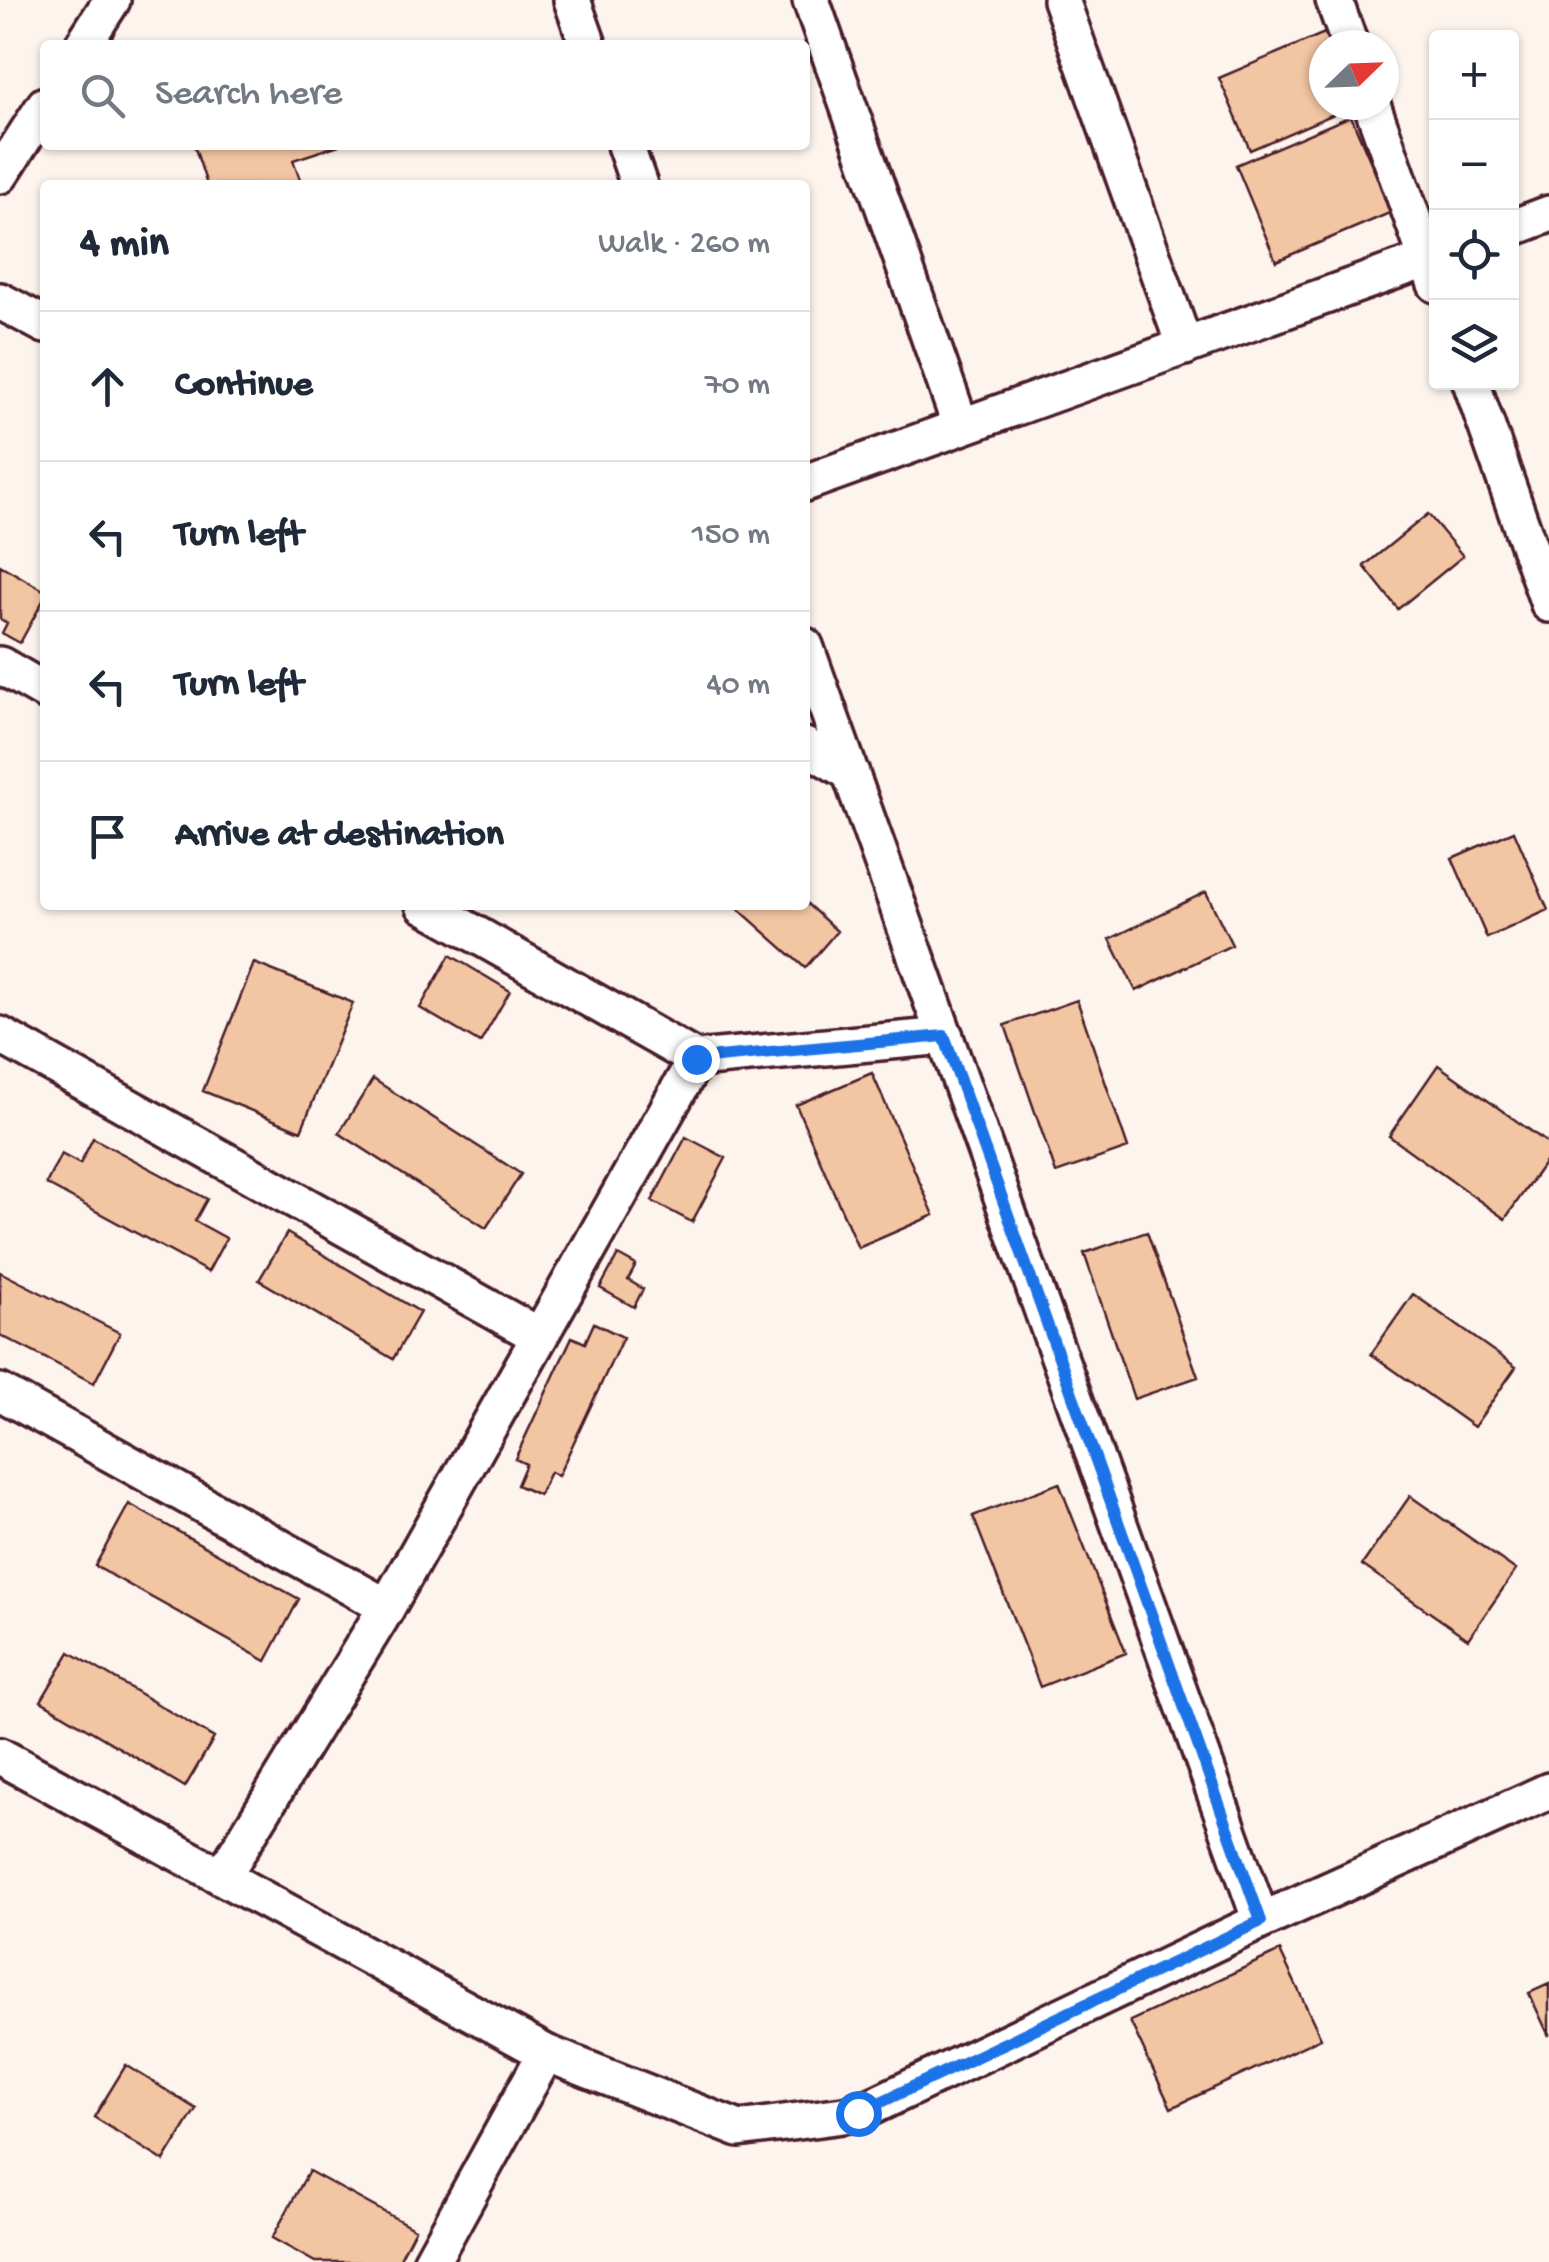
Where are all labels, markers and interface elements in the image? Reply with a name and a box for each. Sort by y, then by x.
north arrow [1309,30,1399,120]
map controls [1429,30,1519,390]
button: + [1429,30,1519,120]
search box [40,40,810,150]
icon: search [75,68,130,123]
text: Search here [155,73,342,117]
button: − [1429,120,1519,210]
button: locate [1429,210,1519,300]
text: 4 min [80,221,169,270]
text: Walk · 260 m [598,226,770,264]
button: layers [1429,300,1519,390]
icon: ahead [80,359,135,414]
text: Continue [175,364,313,408]
text: 70 m [705,367,770,405]
icon: left [80,509,135,564]
text: Turn left [175,514,303,558]
text: 150 m [692,517,770,555]
icon: left [80,659,135,714]
text: Turn left [175,664,303,708]
text: 40 m [706,667,770,705]
icon: arrive [80,809,135,864]
text: Arrive at destination [175,814,504,858]
route end [674,1037,720,1083]
route start [836,2091,882,2137]

